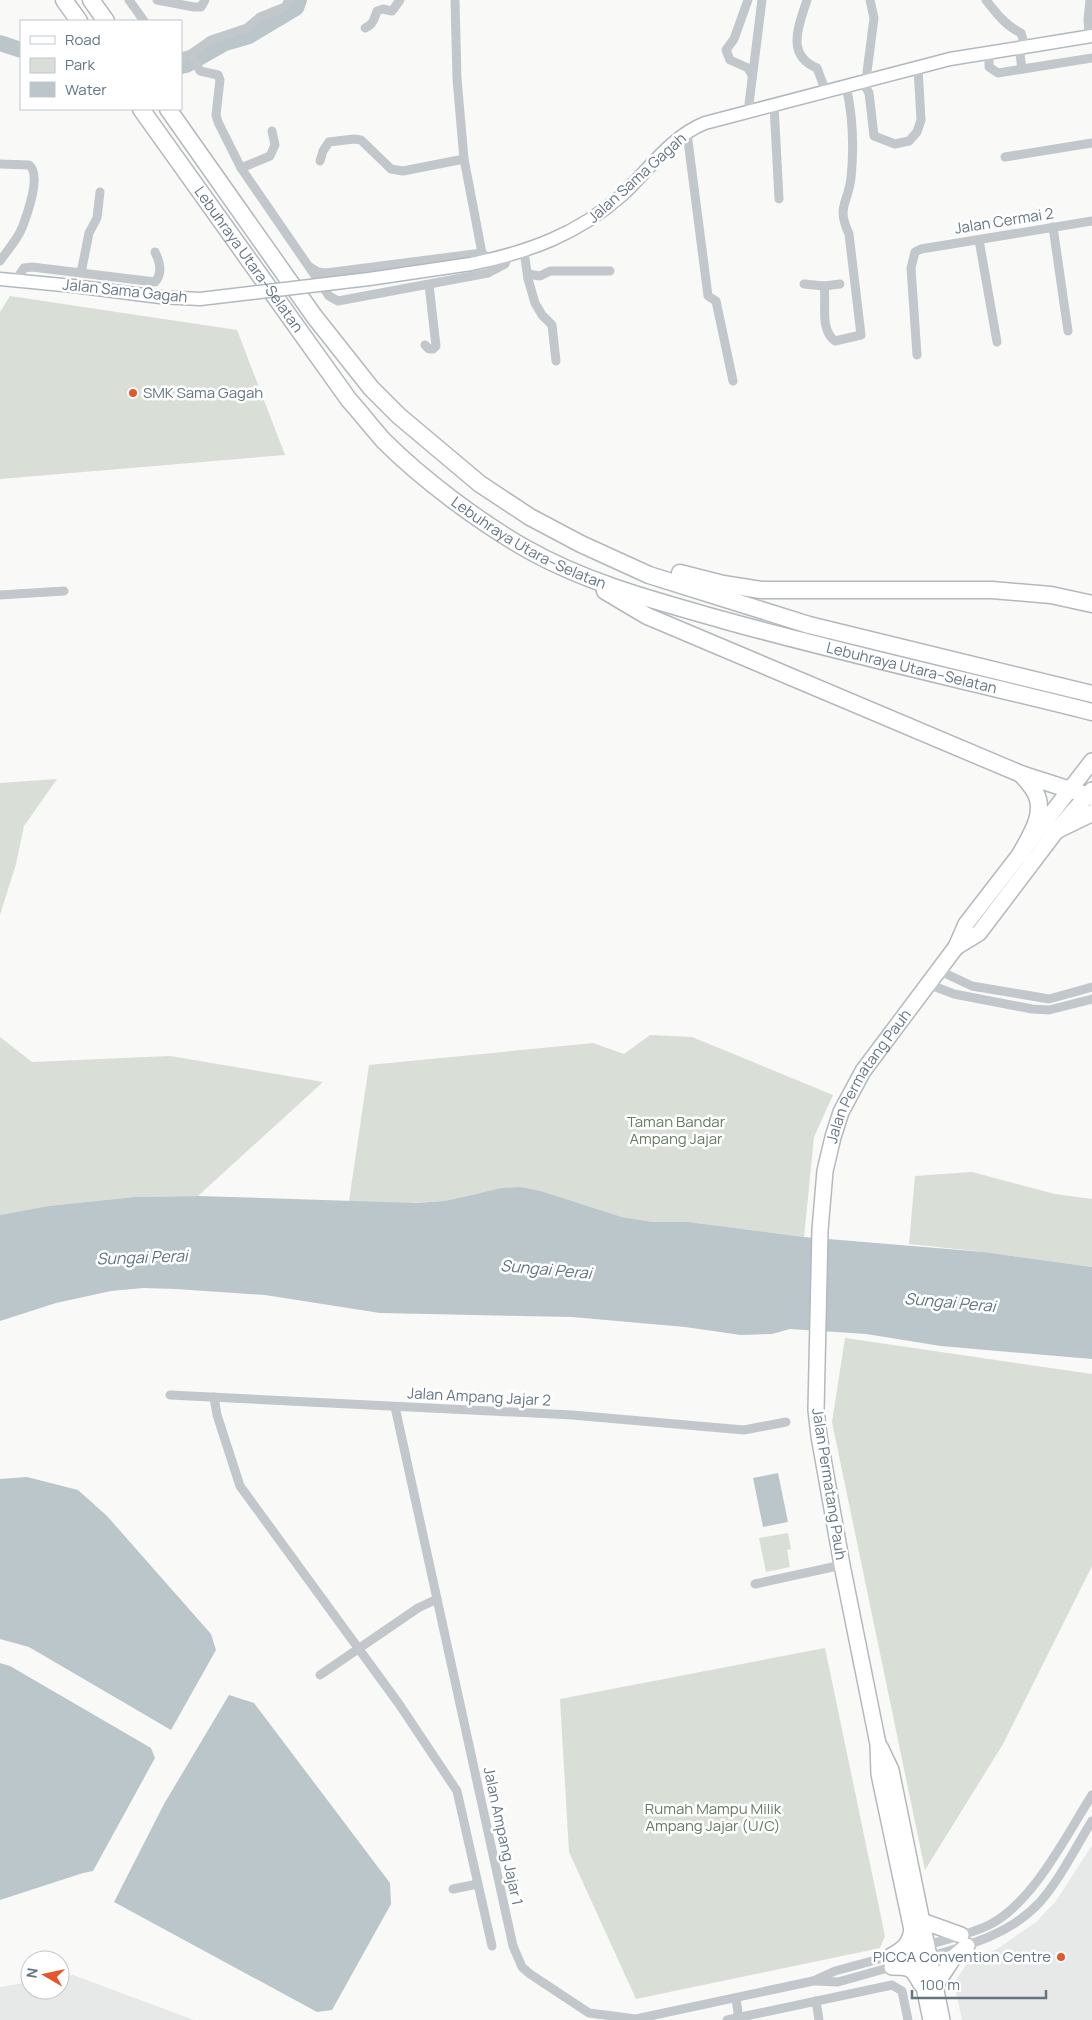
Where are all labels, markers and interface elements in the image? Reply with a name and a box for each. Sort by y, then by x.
legend [20,20,182,110]
text: Road [65,29,101,50]
text: Park [65,54,95,75]
text: Water [65,79,107,100]
street label: Jalan Sama Gagah [583,128,690,227]
street label: Lebuhraya Utara–Selatan [190,182,308,336]
street label: Jalan Cermai 2 [953,202,1055,239]
street label: Jalan Sama Gagah [61,273,189,308]
place label: SMK Sama Gagah [143,382,263,403]
marker: SMK Sama Gagah [127,387,139,399]
street label: Lebuhraya Utara–Selatan [447,491,609,594]
street label: Lebuhraya Utara–Selatan [824,637,999,698]
street label: Jalan Permatang Pauh [821,1005,916,1145]
park label: Taman Bandar Ampang Jajar [627,1111,726,1149]
water label: Sungai Perai [96,1244,190,1270]
water label: Sungai Perai [500,1254,595,1284]
water label: Sungai Perai [904,1287,999,1317]
street label: Jalan Ampang Jajar 2 [407,1382,551,1411]
street label: Jalan Permatang Pauh [807,1407,852,1561]
street label: Jalan Ampang Jajar 1 [479,1765,528,1907]
park label: Rumah Mampu Milik Ampang Jajar (U/C) [645,1798,782,1836]
place label: PICCA Convention Centre [873,1946,1051,1967]
north arrow [20,1950,70,2000]
marker: PICCA Convention Centre [1055,1951,1067,1963]
text: N [21,1966,42,1979]
scale bar [912,1968,1046,2000]
text: 100 m [920,1974,960,1995]

